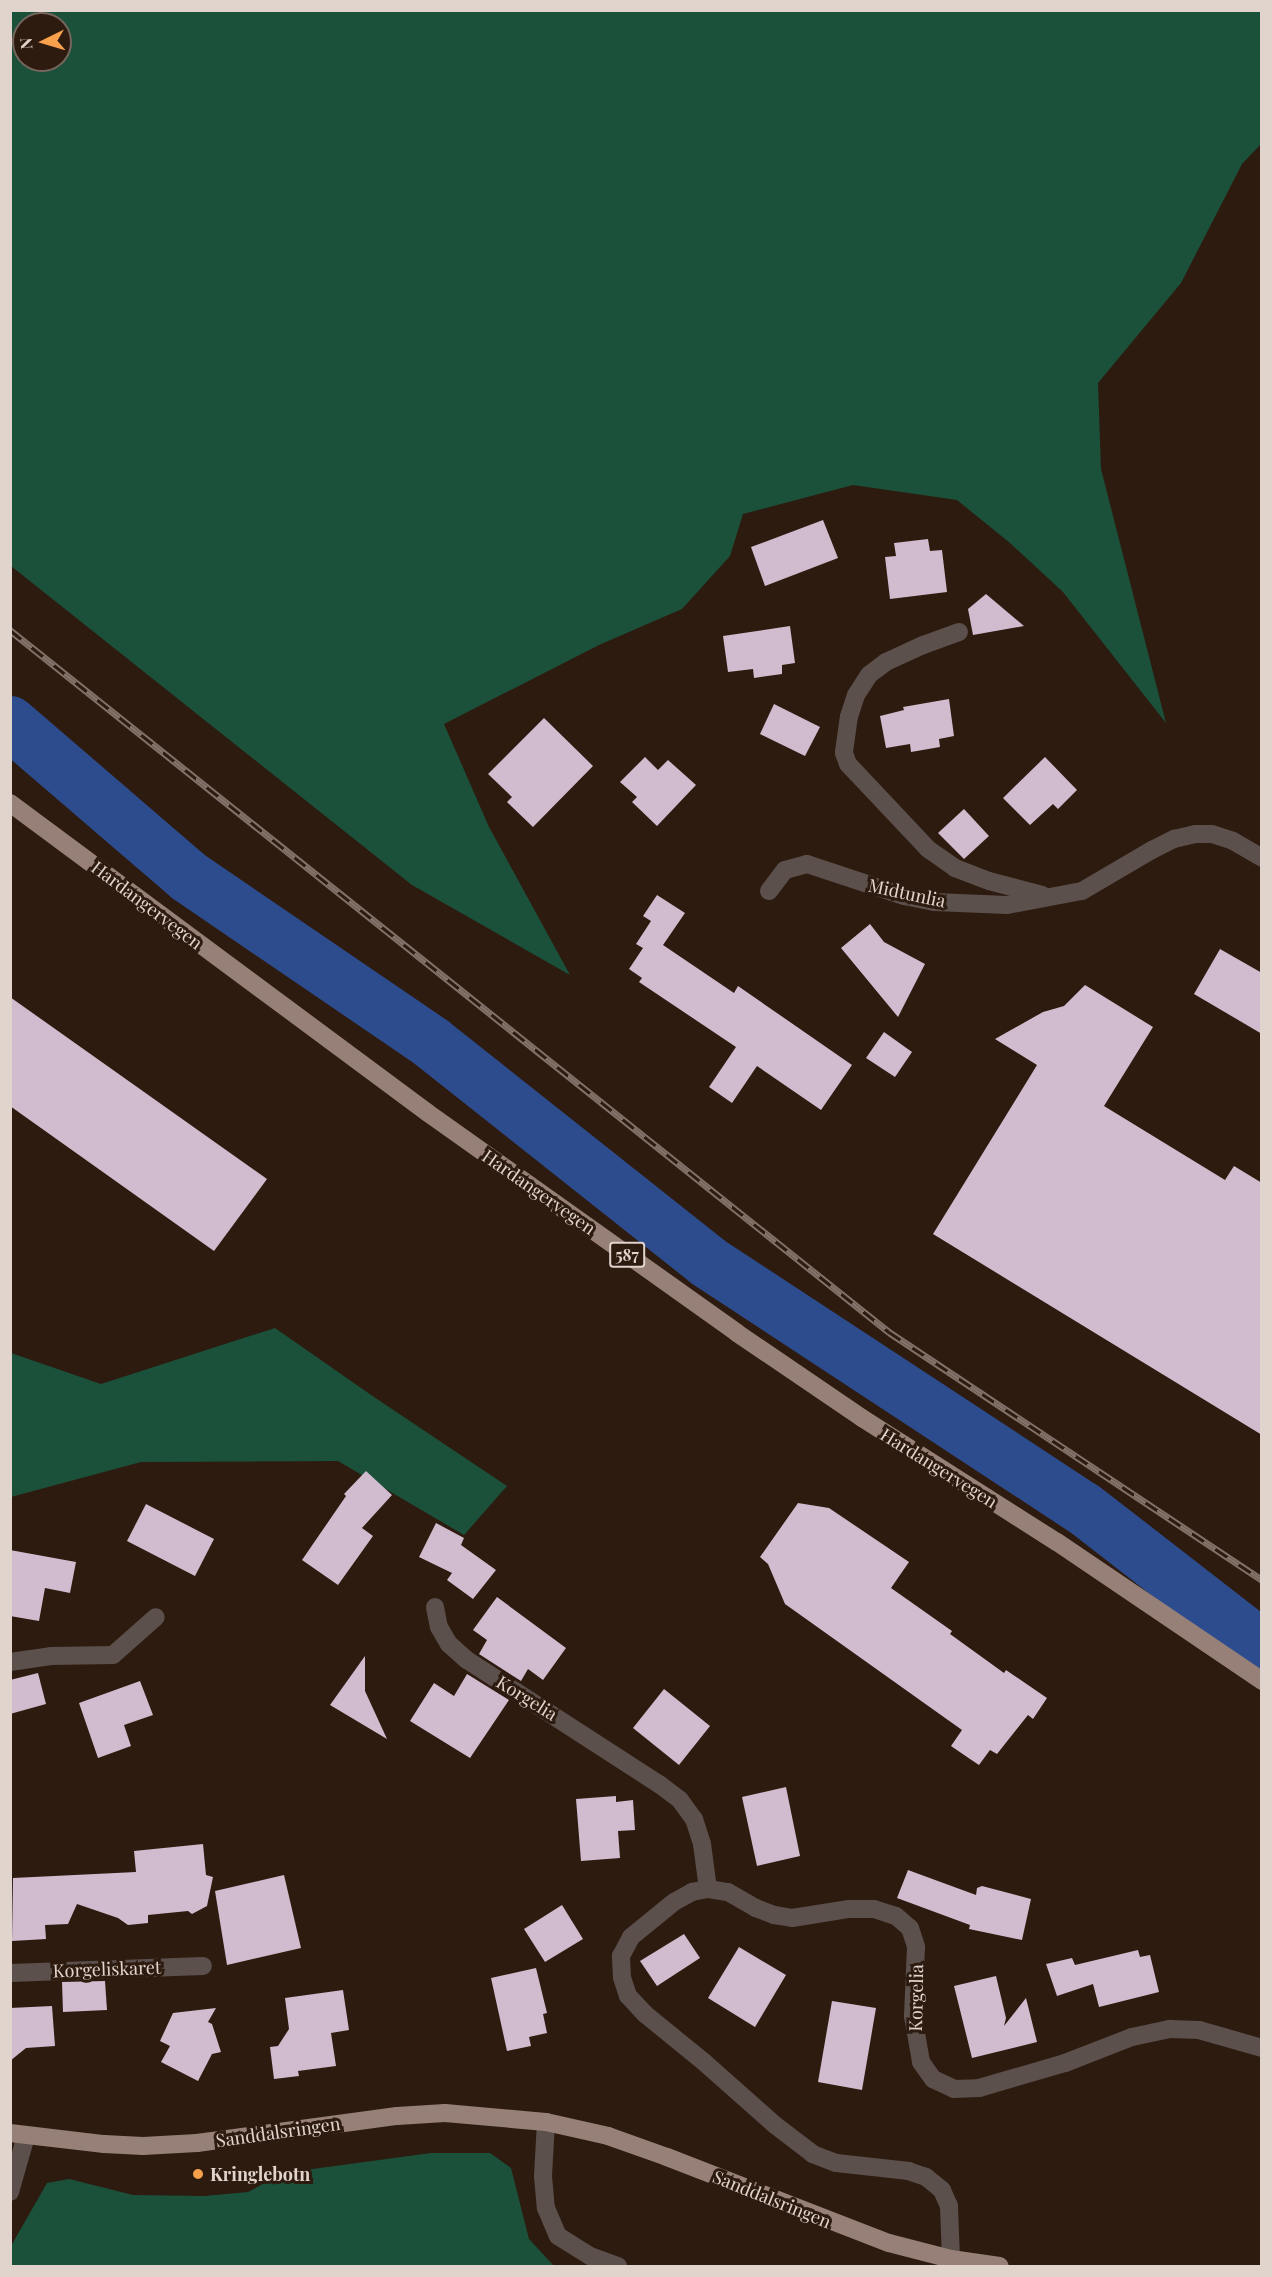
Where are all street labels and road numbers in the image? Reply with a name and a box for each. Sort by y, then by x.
street label: Hardangervegen [87,856,207,954]
street label: Midtunlia [866,874,948,912]
street label: Hardangervegen [478,1145,600,1239]
road number: 587 [609,1242,645,1268]
street label: Hardangervegen [877,1423,1001,1513]
street label: Korgelia [493,1671,561,1725]
street label: Korgeliskaret [52,1956,162,1982]
street label: Korgelia [905,1964,927,2032]
street label: Sanddalsringen [214,2113,342,2151]
street label: Sanddalsringen [710,2165,834,2233]

